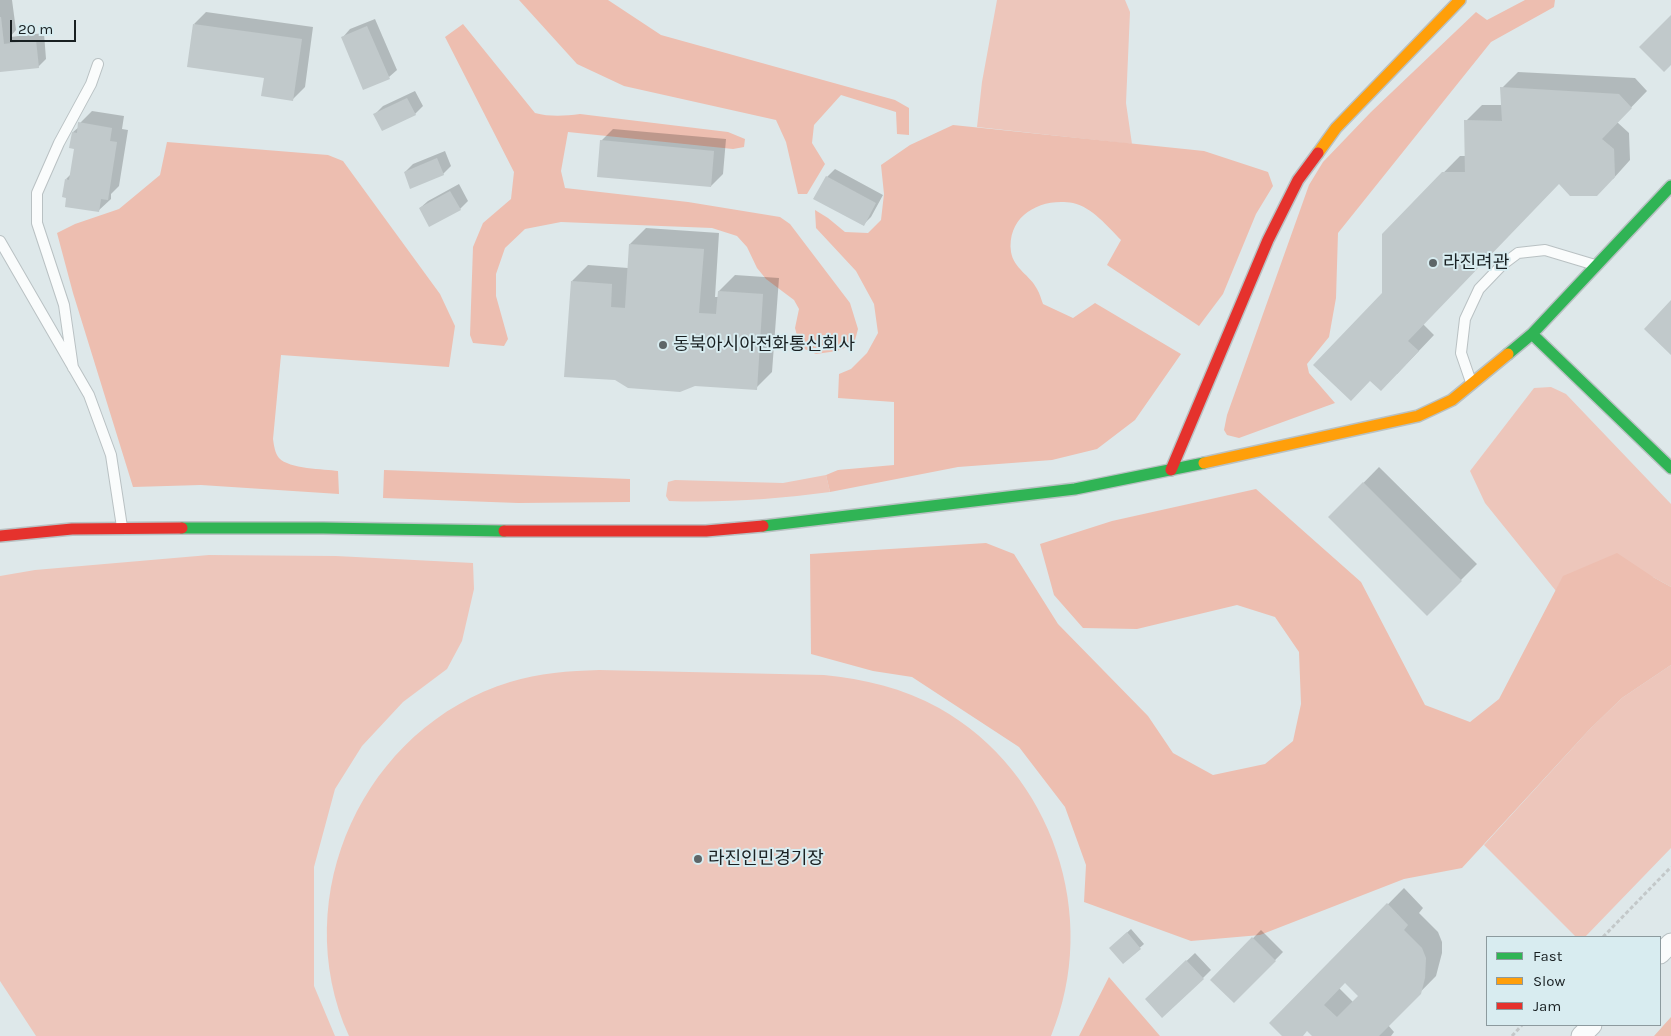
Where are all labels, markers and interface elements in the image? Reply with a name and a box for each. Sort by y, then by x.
scale bar [12,10,79,42]
text: 20 m [18,20,53,38]
place label: 라진려관 [1443,252,1509,274]
marker: 라진려관 [1427,257,1439,269]
place label: 동북아시아전화통신회사 [673,334,855,356]
marker: 동북아시아전화통신회사 [657,339,669,351]
place label: 라진인민경기장 [708,848,824,870]
marker: 라진인민경기장 [692,853,704,865]
legend [1486,936,1661,1026]
text: Fast [1533,947,1562,965]
text: Slow [1533,972,1565,990]
text: Jam [1533,997,1561,1015]

